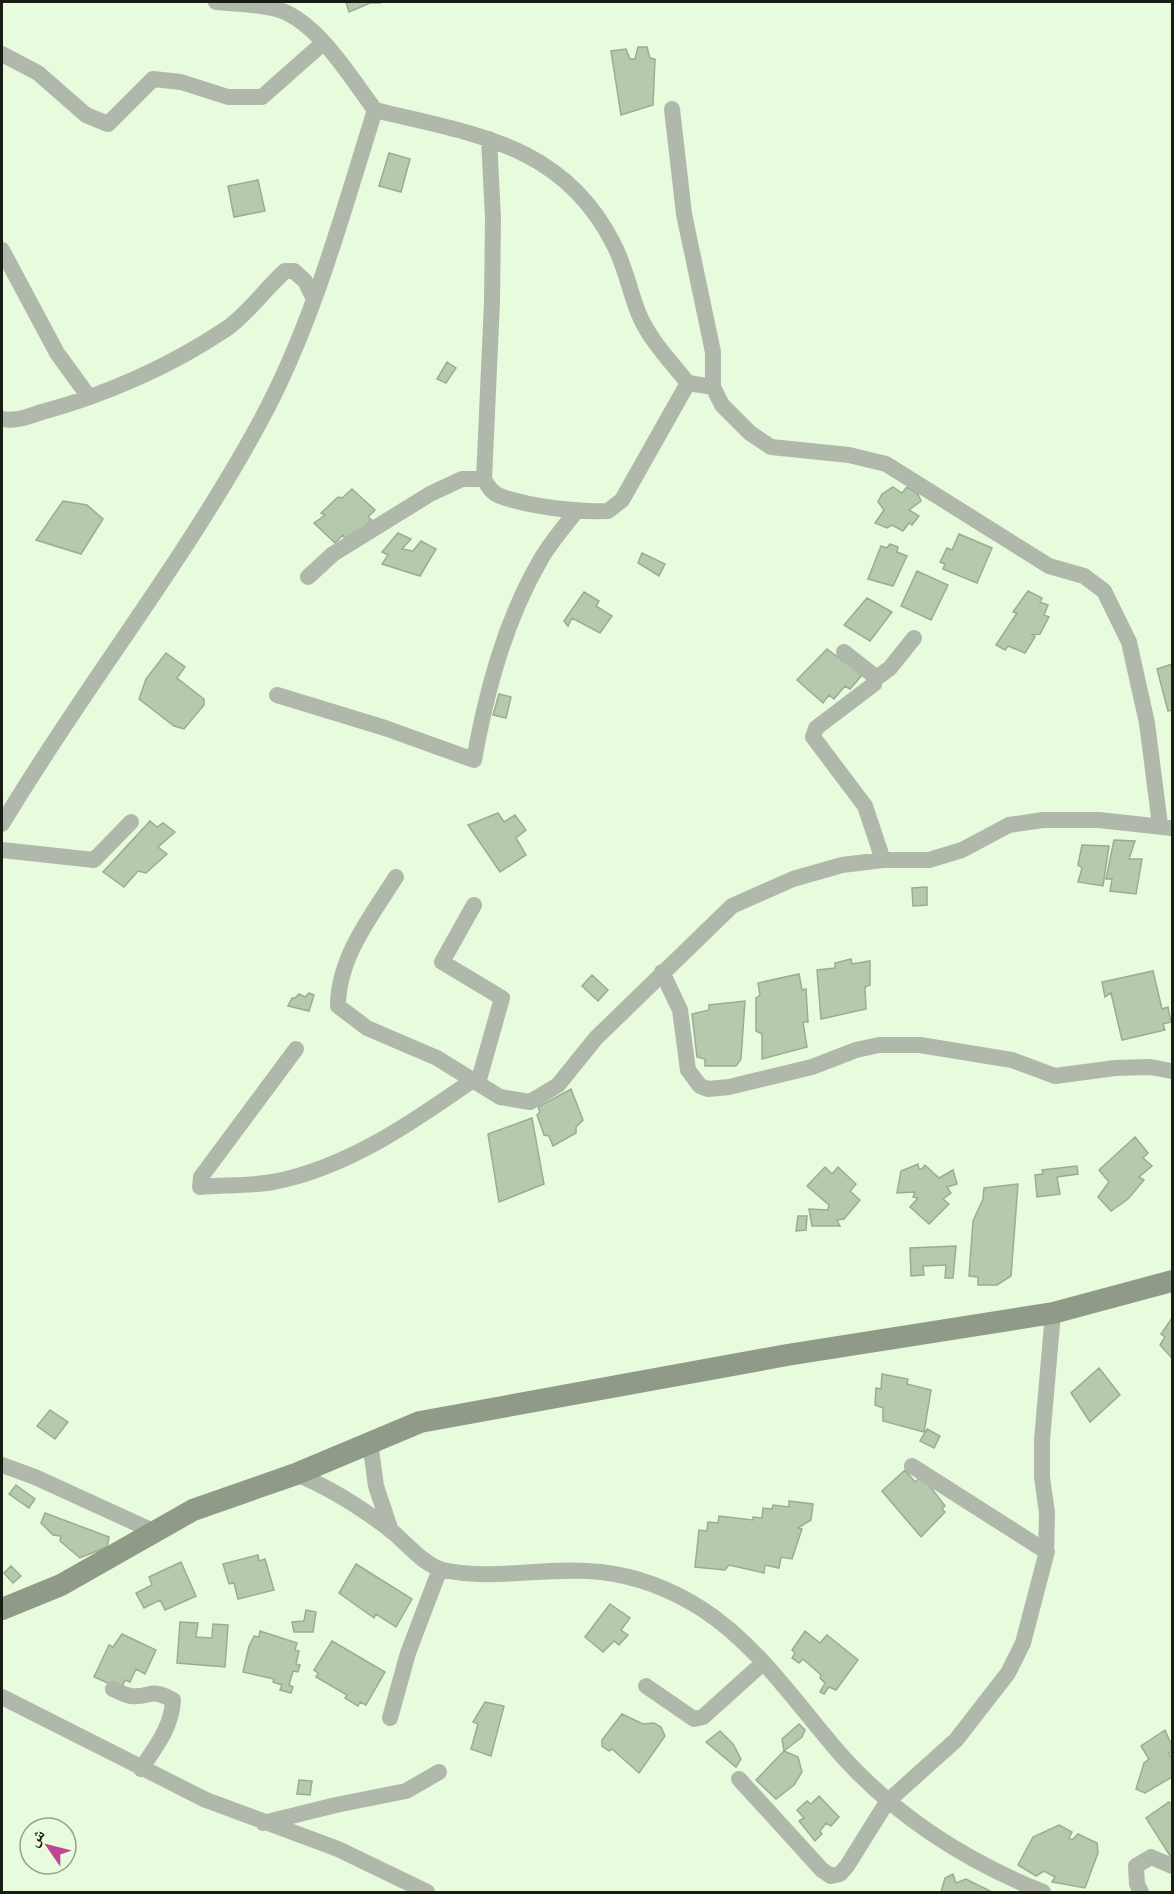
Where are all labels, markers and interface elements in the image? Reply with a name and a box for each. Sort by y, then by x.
north arrow [18,1816,78,1876]
text: ش [22,1824,51,1852]

